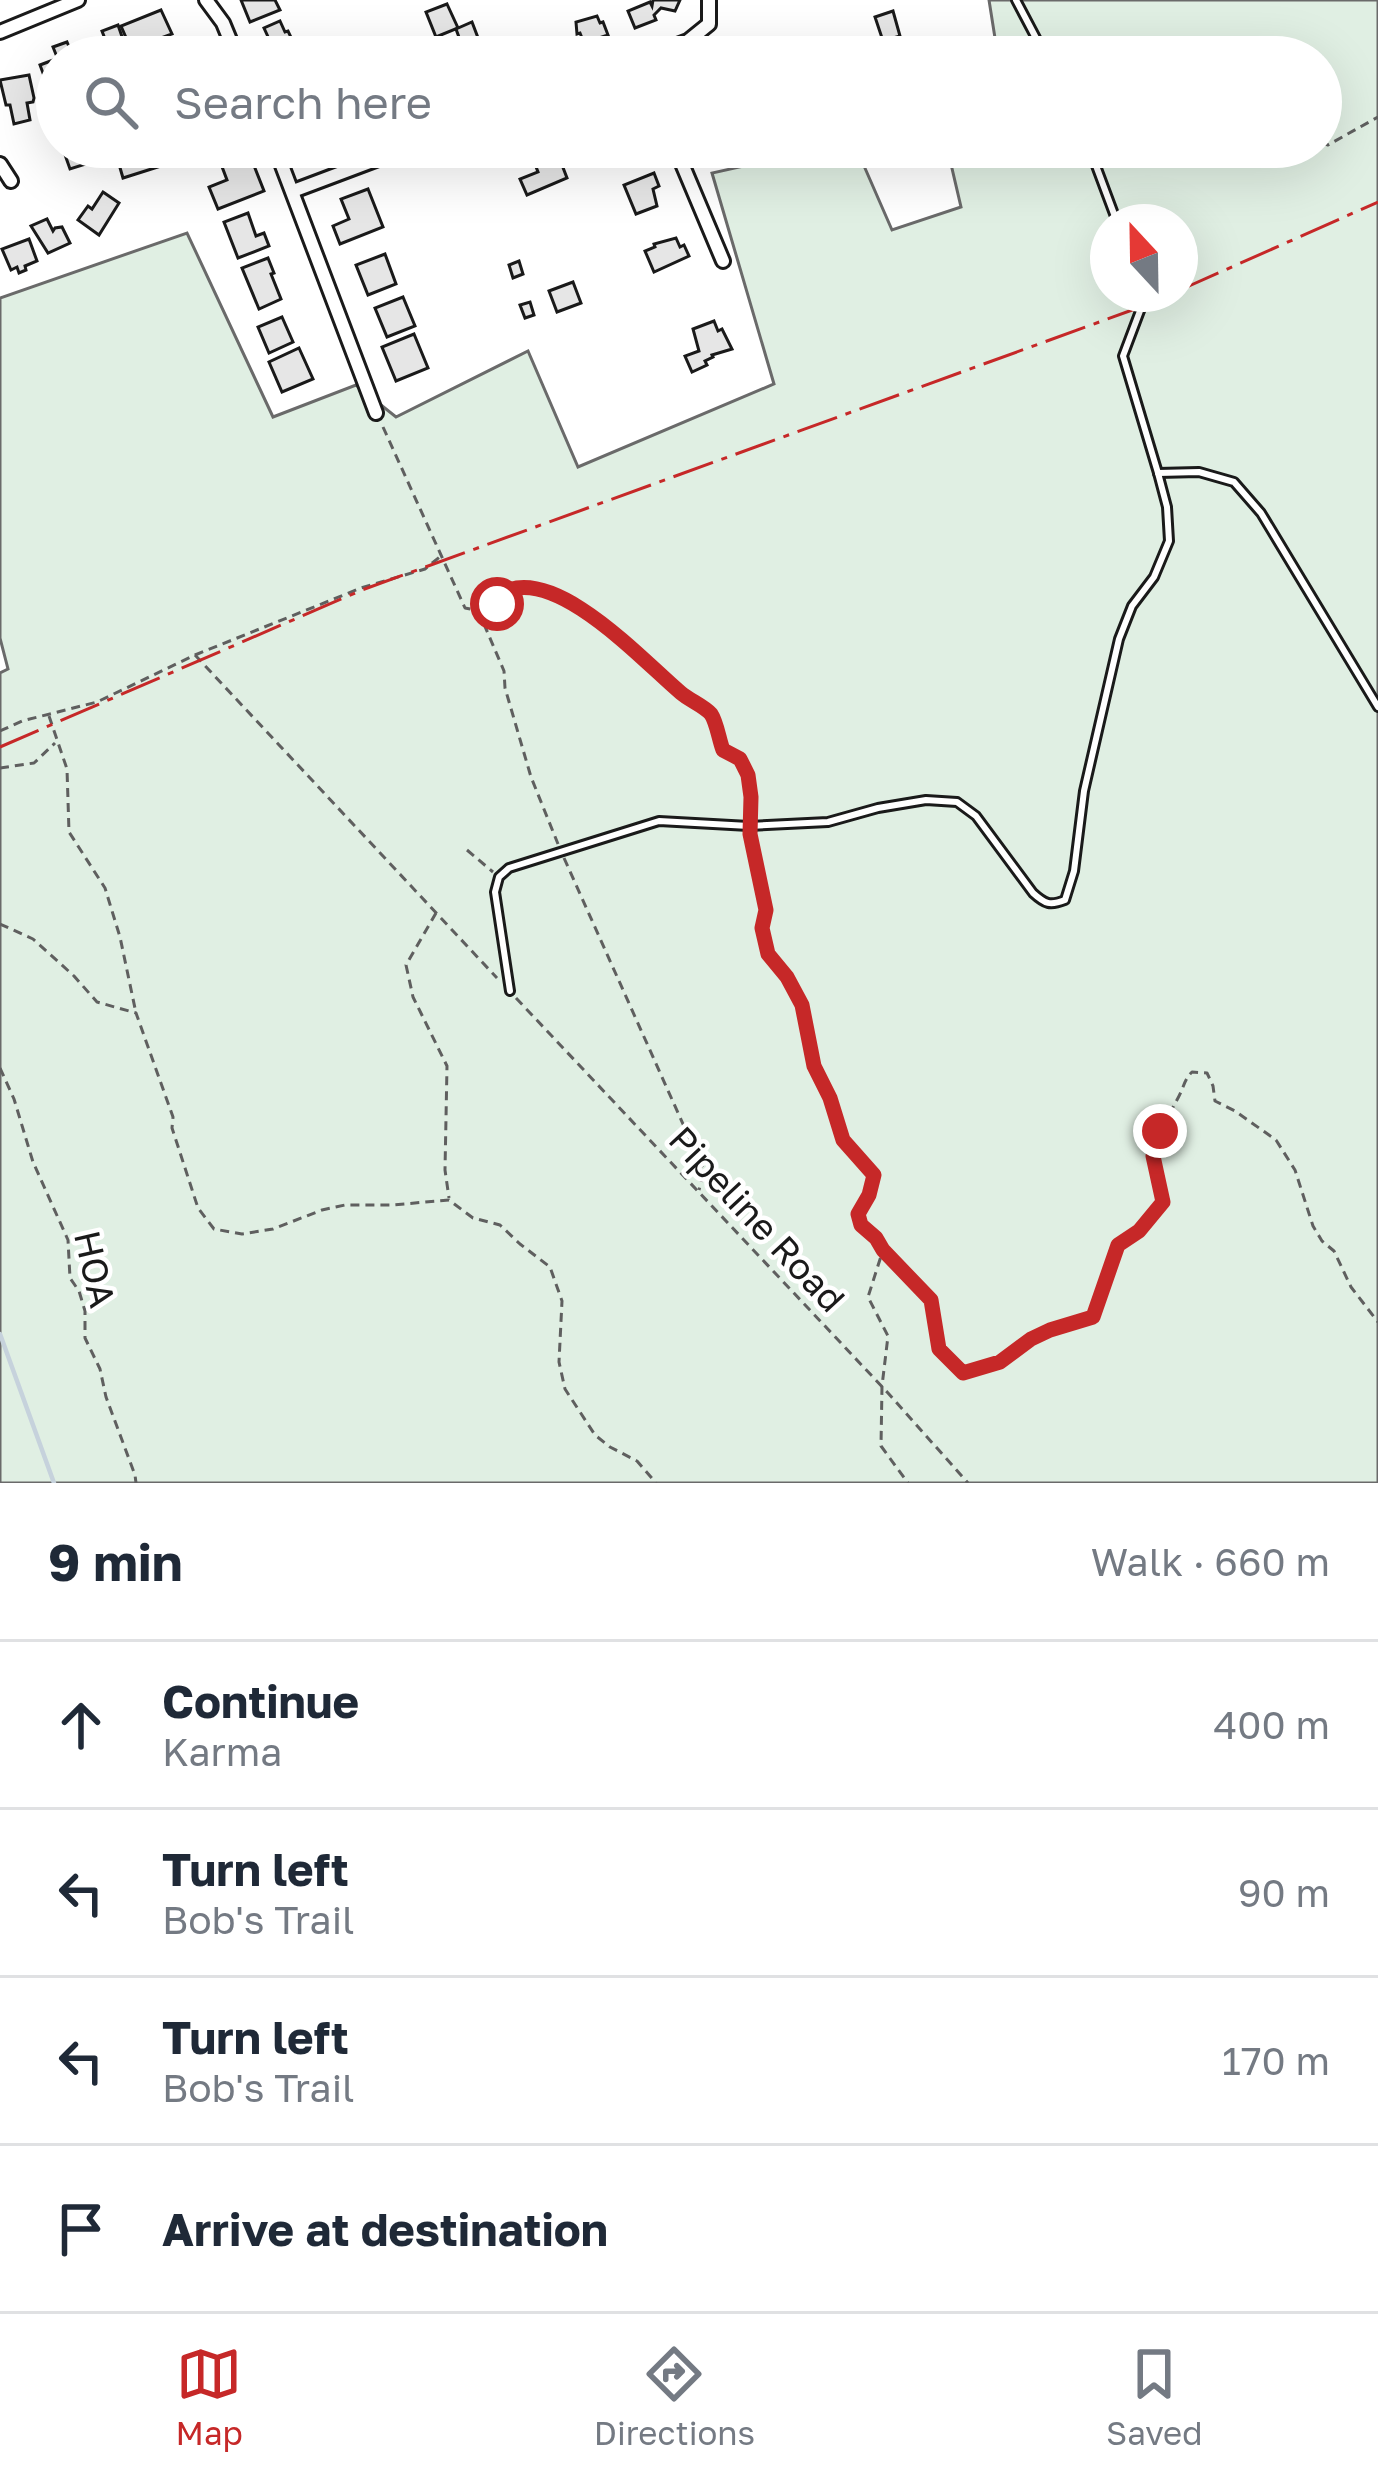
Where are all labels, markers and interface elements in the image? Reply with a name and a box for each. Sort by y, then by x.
search box [36,36,1342,168]
icon: search [78,69,144,135]
text: Search here [174,75,432,129]
north arrow [1090,204,1198,312]
route start [470,577,524,631]
route end [1133,1104,1187,1158]
street label: Pipeline Road [661,1117,854,1320]
street label: HOA [66,1226,125,1311]
text: 9 min [48,1531,183,1592]
text: Walk · 660 m [1091,1538,1330,1585]
text: Continue [162,1674,359,1728]
icon: ahead [48,1692,114,1758]
text: 400 m [1214,1701,1330,1748]
text: Karma [162,1728,282,1775]
text: Turn left [162,1842,349,1896]
icon: left [48,1860,114,1926]
text: 90 m [1238,1869,1330,1916]
text: Bob's Trail [162,1896,355,1943]
text: Turn left [162,2010,349,2064]
icon: left [48,2028,114,2094]
text: 170 m [1222,2037,1330,2084]
text: Bob's Trail [162,2064,355,2111]
icon: arrive [48,2196,114,2262]
text: Arrive at destination [162,2202,608,2256]
tab: Map [176,2341,243,2452]
tab: Directions [594,2341,755,2452]
tab: Saved [1106,2341,1202,2452]

